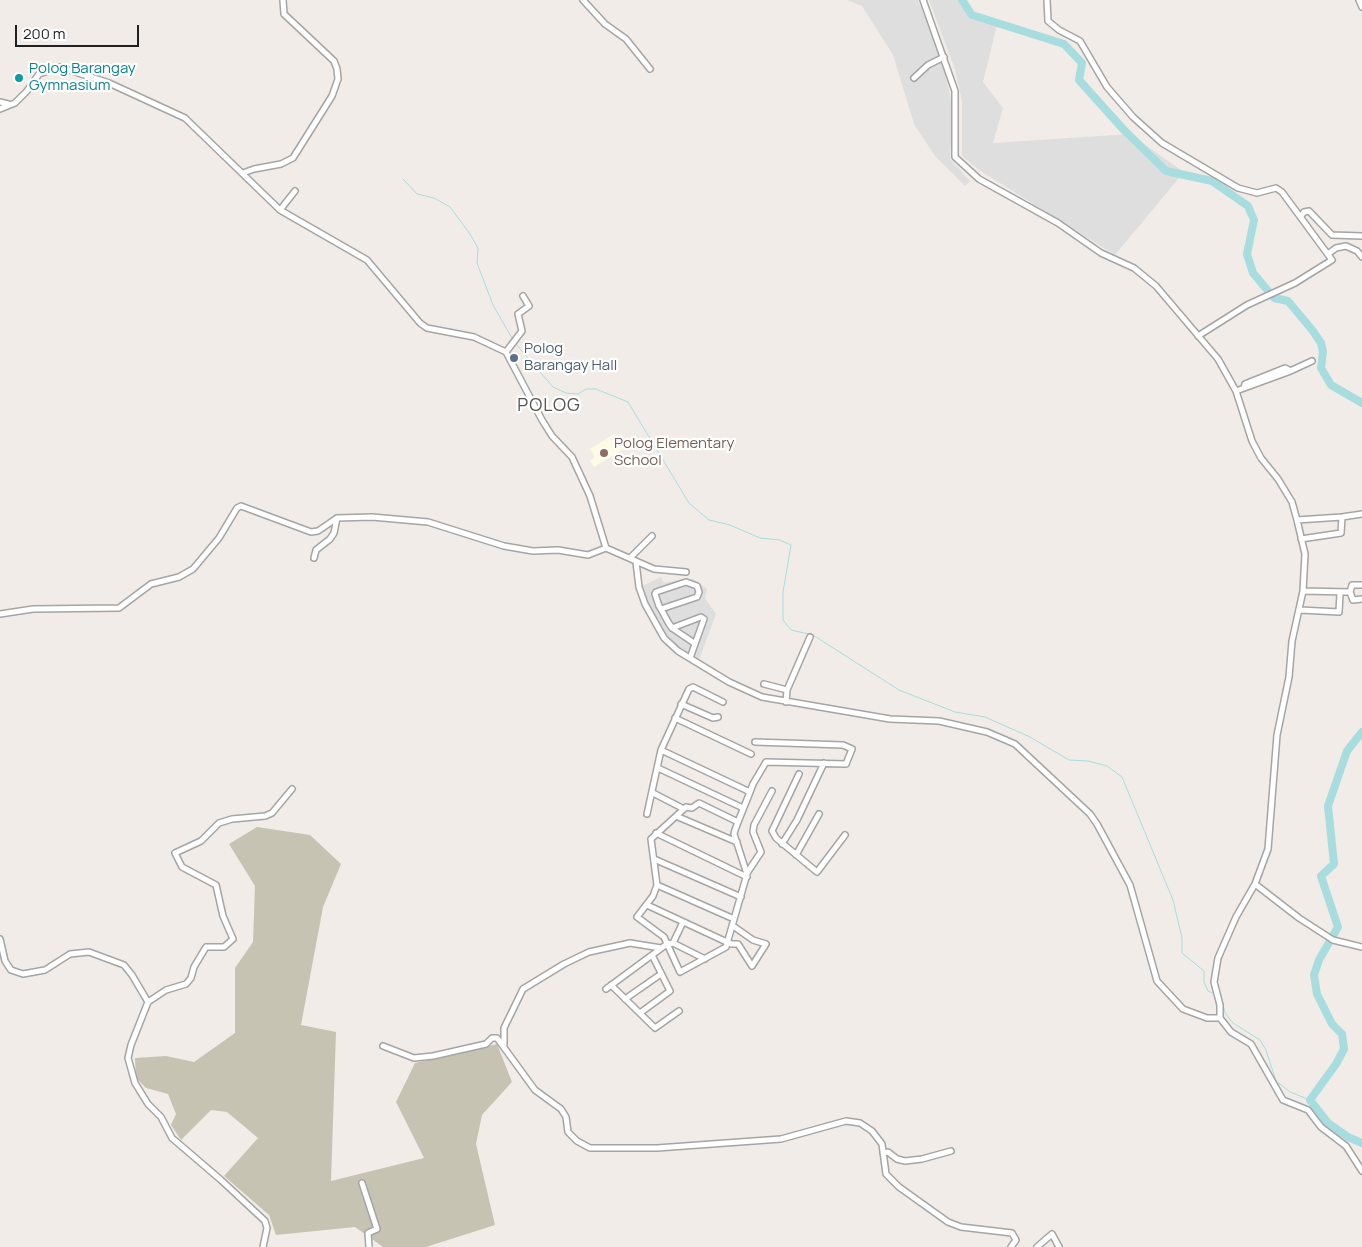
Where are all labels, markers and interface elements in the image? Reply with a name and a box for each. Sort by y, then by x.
scale bar [18,15,141,47]
text: 200 m [23,23,66,44]
place label: Polog Barangay Gymnasium [29,60,136,95]
marker: Polog Barangay Gymnasium [13,72,25,84]
place label: Polog Barangay Hall [524,340,617,375]
marker: Polog Barangay Hall [508,352,520,364]
district label: POLOG [517,395,581,417]
place label: Polog Elementary School [614,435,734,470]
marker: Polog Elementary School [598,447,610,459]

